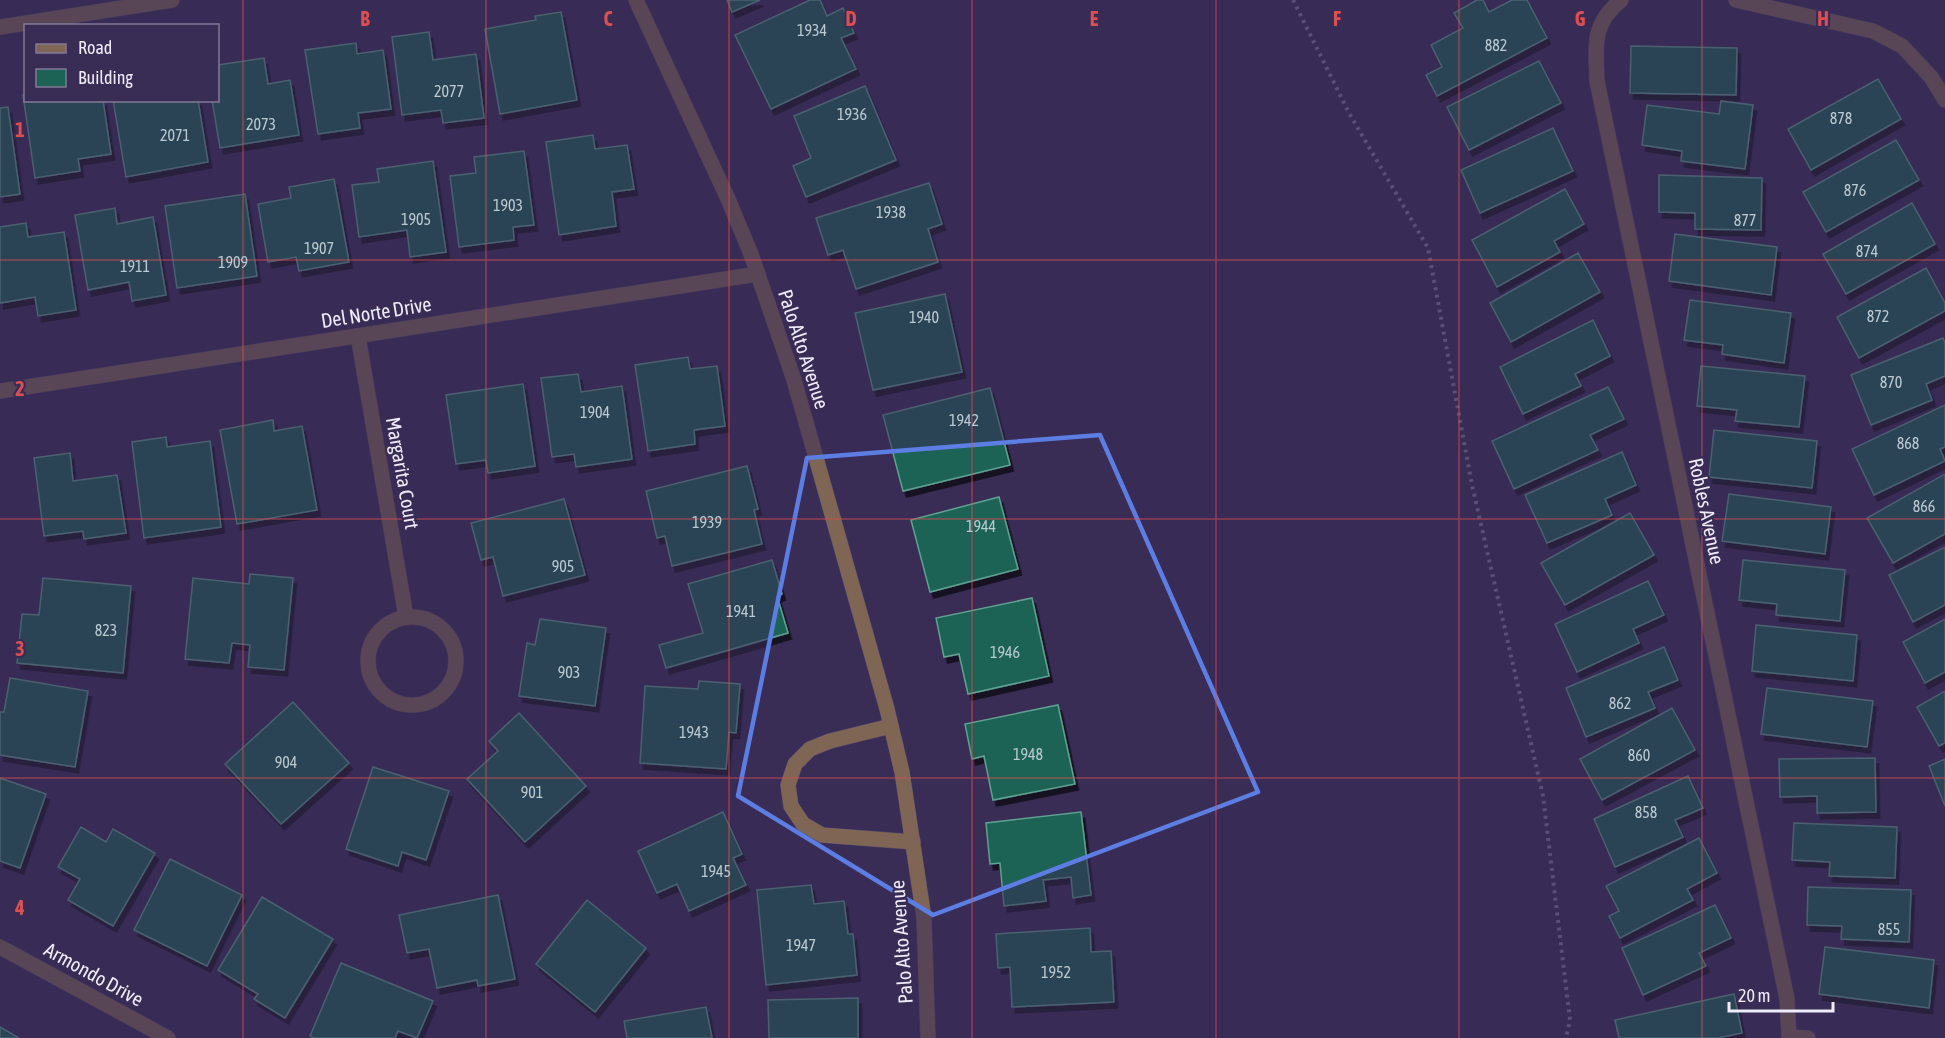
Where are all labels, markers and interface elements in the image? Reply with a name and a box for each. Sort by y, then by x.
text: B [360,7,370,30]
text: C [604,7,613,30]
text: D [845,7,857,30]
text: E [1090,7,1099,30]
text: F [1333,7,1341,30]
text: G [1575,7,1586,30]
text: H [1817,7,1829,30]
house number: 1934 [797,21,827,39]
legend [24,24,219,102]
house number: 882 [1485,36,1507,54]
text: Road [78,37,112,58]
text: Building [78,67,133,88]
house number: 2077 [434,82,464,100]
house number: 1936 [837,105,867,123]
house number: 878 [1830,109,1852,127]
house number: 2073 [246,115,276,133]
text: 1 [15,118,25,141]
house number: 2071 [160,126,190,144]
house number: 876 [1844,181,1866,199]
house number: 1903 [493,196,523,214]
house number: 1938 [876,203,906,221]
house number: 1905 [401,210,431,228]
house number: 877 [1734,211,1756,229]
house number: 1907 [304,239,334,257]
house number: 874 [1856,242,1878,260]
house number: 1909 [218,253,248,271]
house number: 1911 [120,257,150,275]
street label: Palo Alto Avenue [774,286,834,412]
street label: Del Norte Drive [319,292,433,332]
house number: 872 [1867,307,1889,325]
house number: 1940 [909,308,939,326]
house number: 870 [1880,373,1902,391]
text: 2 [15,377,25,400]
house number: 1904 [580,403,610,421]
house number: 1942 [949,411,979,429]
street label: Margarita Court [382,415,424,531]
house number: 868 [1897,434,1919,452]
street label: Robles Avenue [1684,456,1730,566]
house number: 866 [1913,497,1935,515]
house number: 1939 [692,513,722,531]
house number: 1944 [966,517,996,535]
house number: 905 [552,557,574,575]
house number: 1941 [726,602,756,620]
house number: 823 [95,621,117,639]
text: 3 [15,637,25,660]
house number: 1946 [990,643,1020,661]
house number: 903 [558,663,580,681]
house number: 862 [1609,694,1631,712]
house number: 1943 [679,723,709,741]
house number: 1948 [1013,745,1043,763]
house number: 860 [1628,746,1650,764]
house number: 904 [275,753,297,771]
house number: 901 [521,783,543,801]
house number: 858 [1635,803,1657,821]
house number: 1945 [701,862,731,880]
street label: Palo Alto Avenue [885,879,917,1005]
text: 4 [14,896,25,919]
house number: 855 [1878,920,1900,938]
house number: 1947 [786,936,816,954]
street label: Armondo Drive [40,937,148,1011]
house number: 1952 [1041,963,1071,981]
scale bar [1729,975,1832,1013]
text: 20 m [1738,985,1770,1006]

